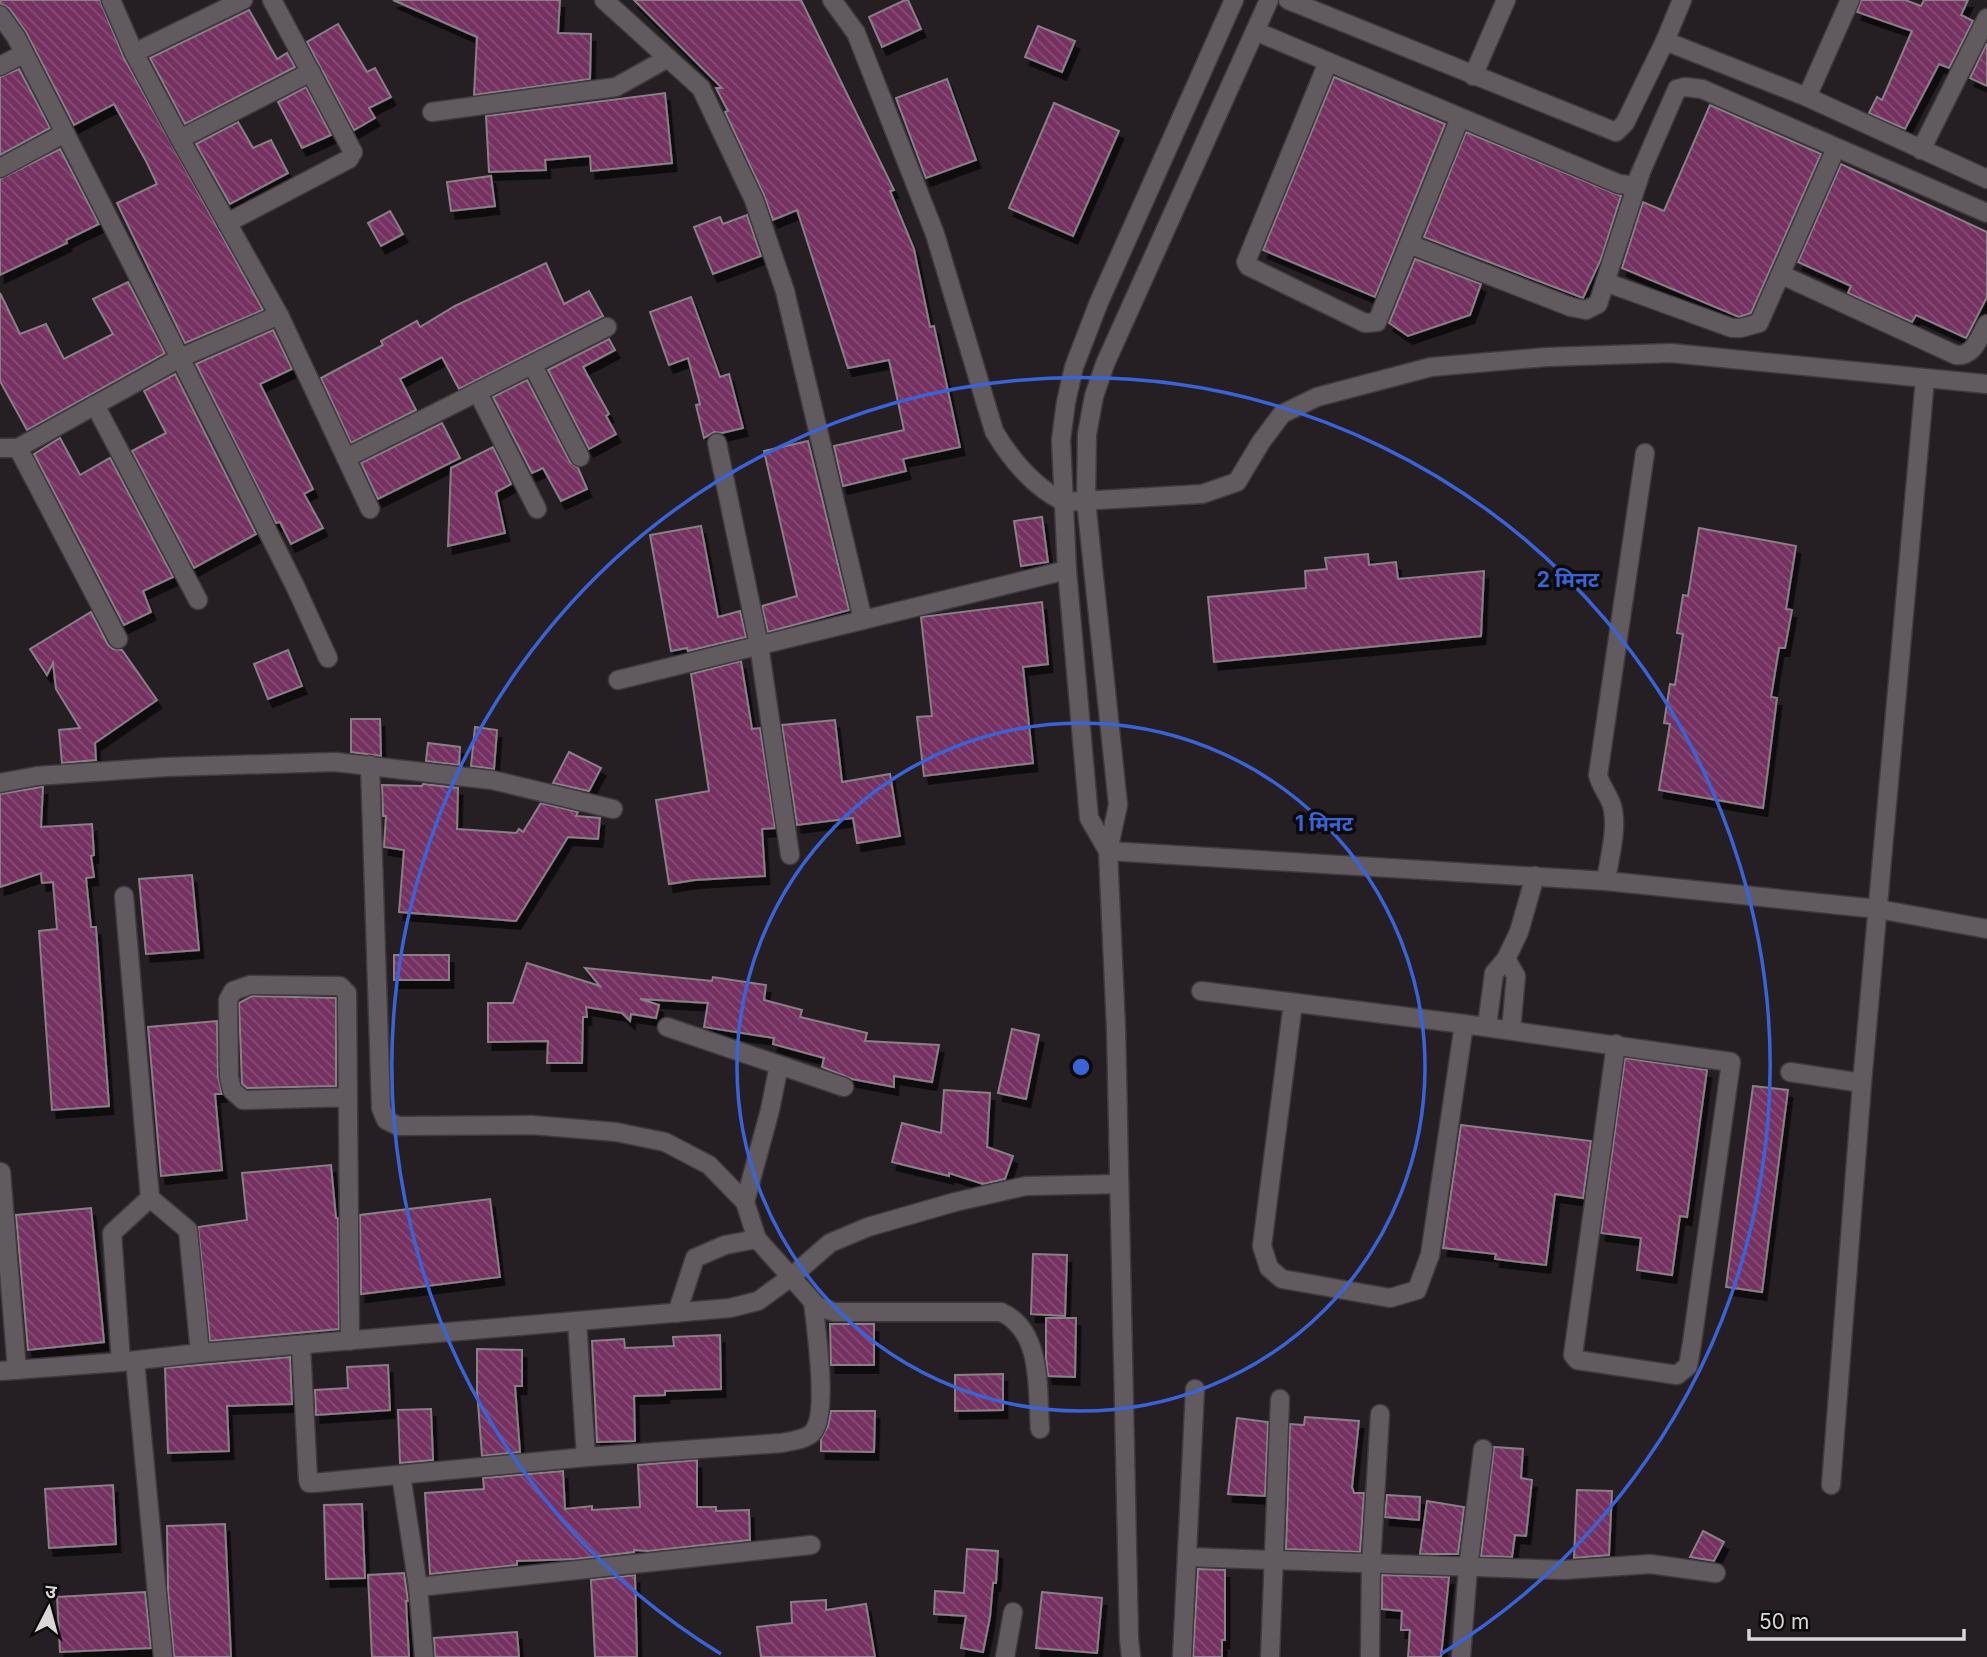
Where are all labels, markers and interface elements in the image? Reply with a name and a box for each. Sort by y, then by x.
text: 2 मिनट [1537,567,1600,592]
text: 1 मिनट [1295,811,1354,836]
centre of rings [1069,1055,1093,1079]
north arrow [14,1573,84,1643]
text: उ [44,1580,58,1604]
scale bar [1749,1598,1964,1642]
text: 50 m [1759,1609,1809,1634]

